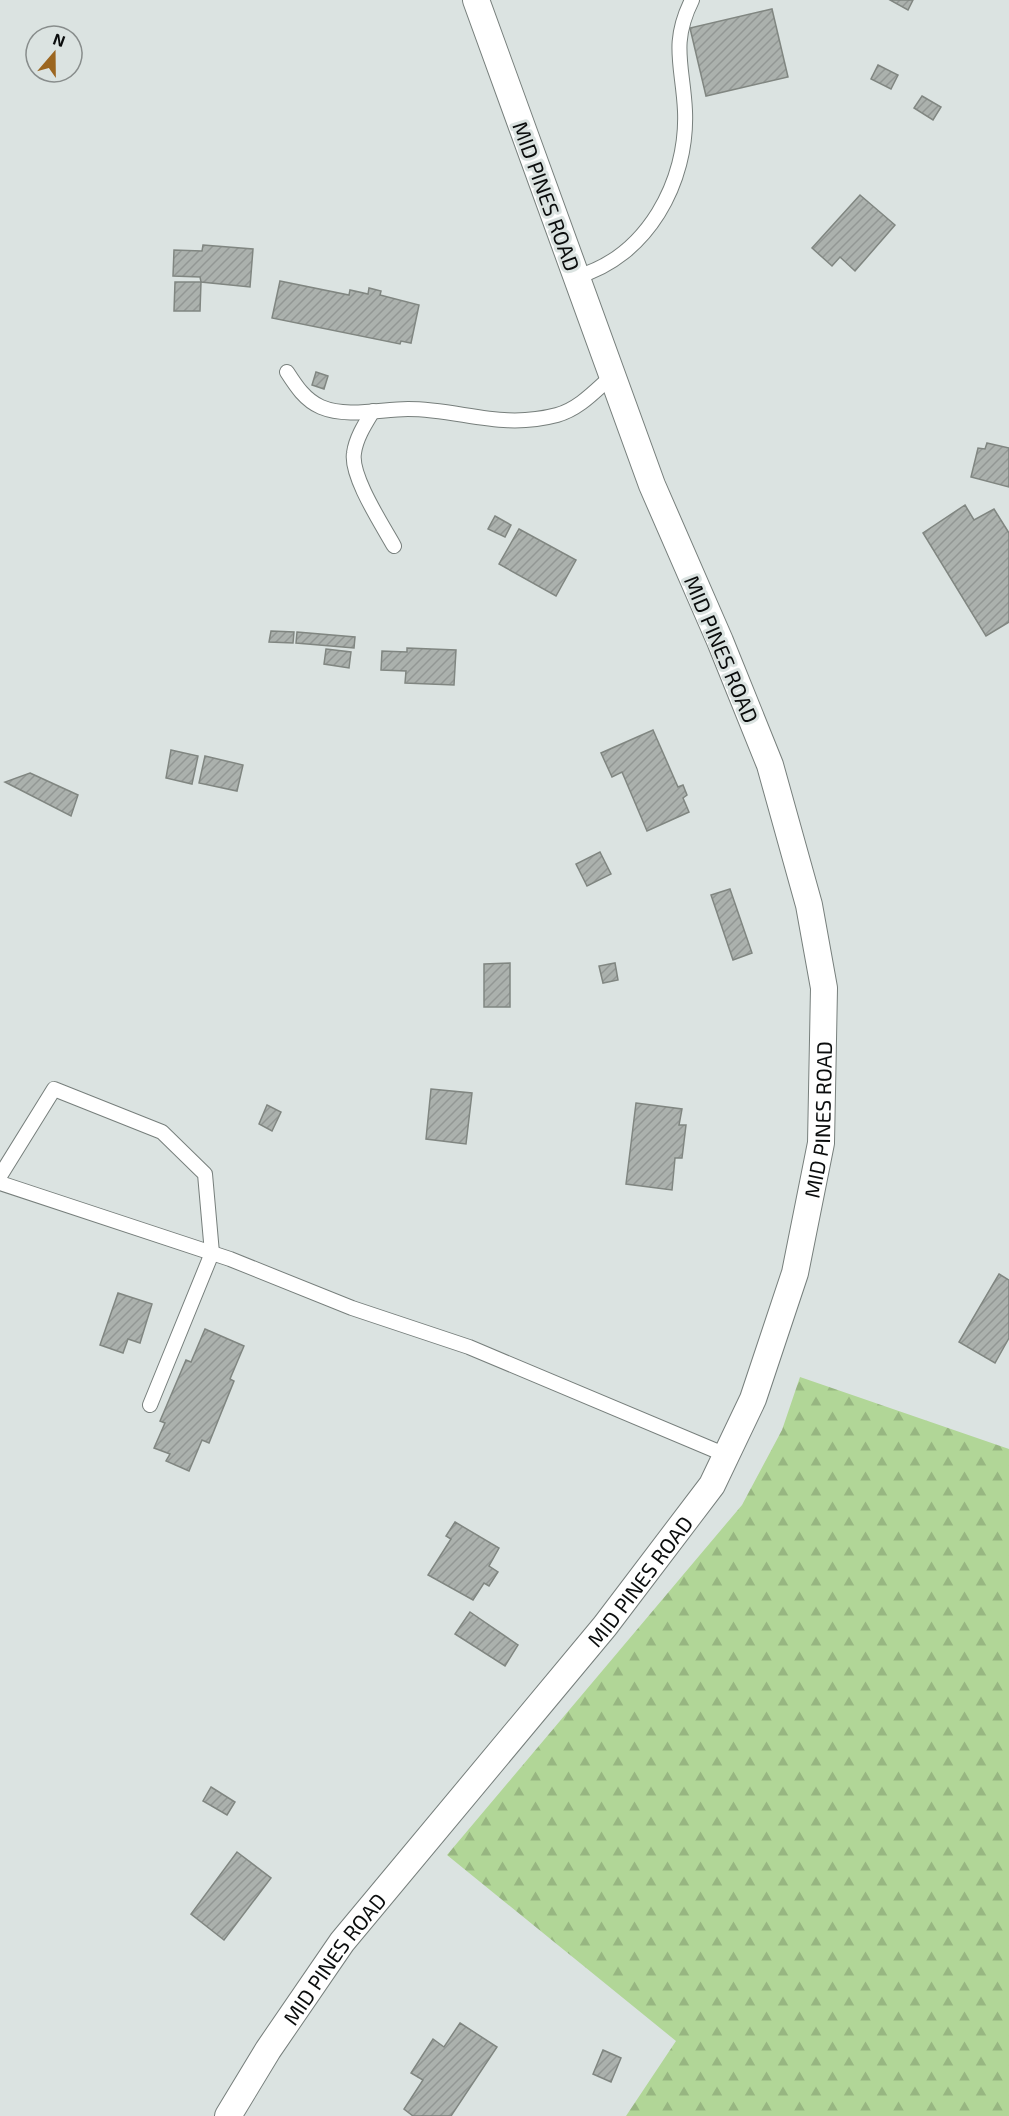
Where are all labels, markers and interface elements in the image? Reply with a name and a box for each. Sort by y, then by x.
north arrow [24,24,84,84]
text: N [51,29,68,50]
street label: MID PINES ROAD [508,118,586,274]
street label: MID PINES ROAD [680,572,764,726]
street label: MID PINES ROAD [798,1041,835,1200]
street label: MID PINES ROAD [581,1510,697,1651]
street label: MID PINES ROAD [277,1887,390,2029]

